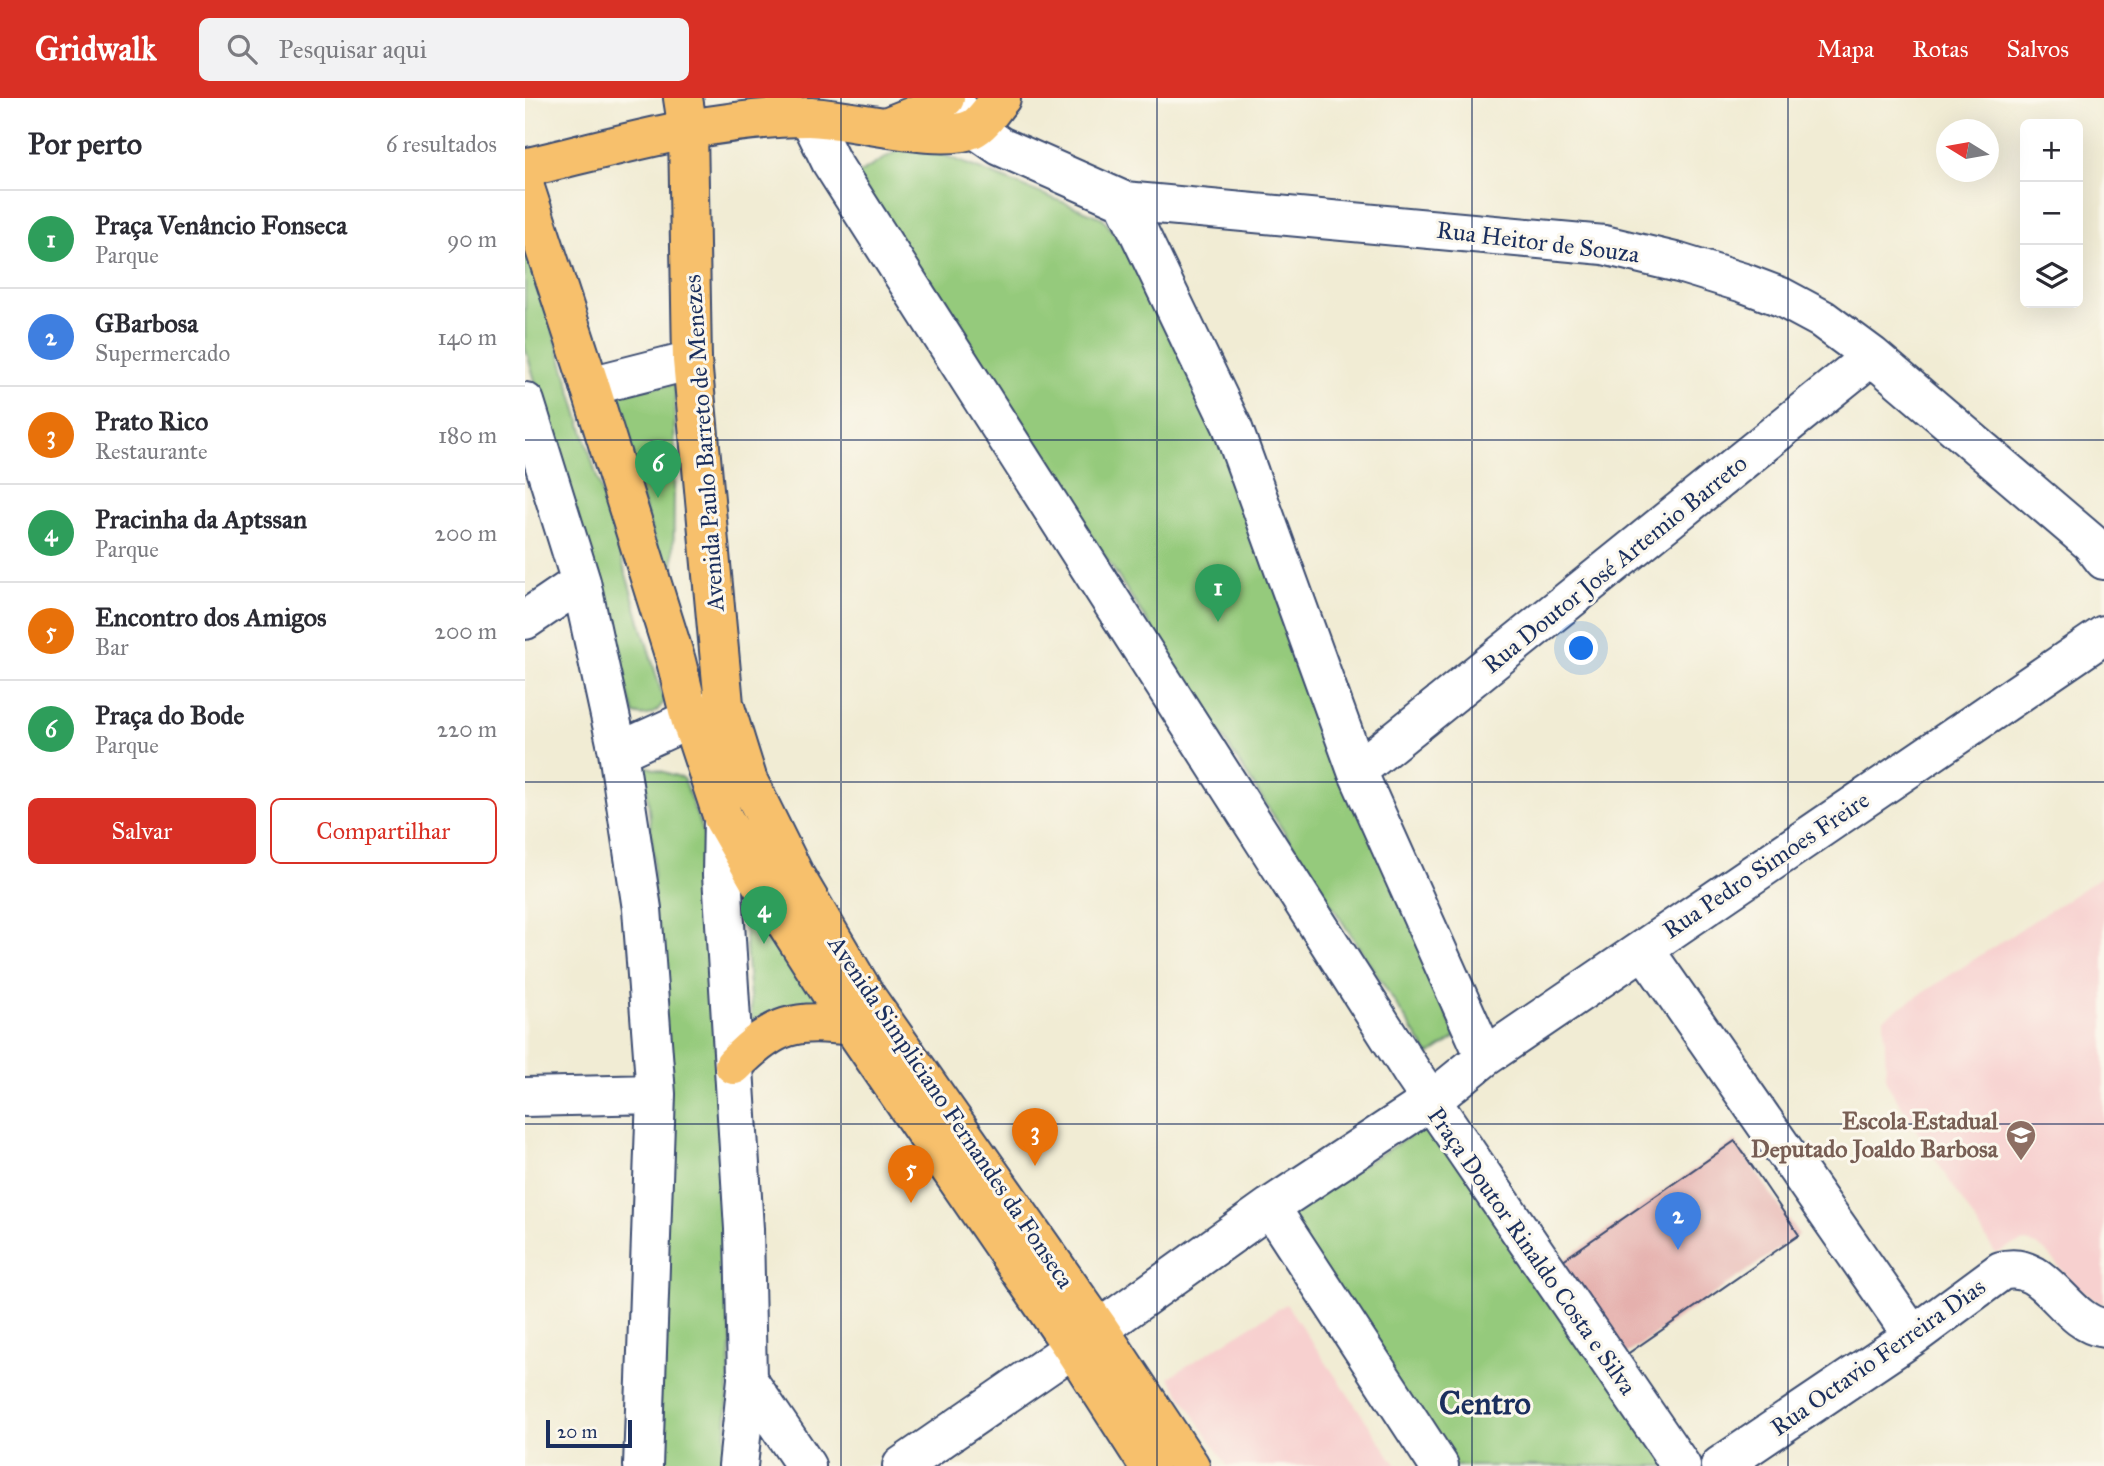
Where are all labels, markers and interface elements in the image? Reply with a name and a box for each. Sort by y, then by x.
search box [199,18,689,81]
text: Gridwalk [35,29,157,69]
icon: search [223,30,261,68]
text: Pesquisar aqui [279,33,427,65]
text: Mapa [1817,34,1874,64]
text: Rotas [1912,34,1968,64]
text: Salvos [2006,34,2069,64]
north arrow [1936,119,1999,182]
map controls [2020,119,2083,308]
button: + [2020,119,2083,182]
text: Por perto [28,126,142,162]
text: 6 resultados [386,130,497,158]
button: − [2020,182,2083,245]
text: Praça Venâncio Fonseca [95,209,347,241]
street label: Rua Heitor de Souza [1435,215,1642,269]
text: 1 [46,225,56,253]
text: 90 m [447,225,497,253]
text: Parque [95,241,159,269]
button: layers [2020,245,2083,308]
street label: Avenida Paulo Barreto de Menezes [677,274,731,613]
text: GBarbosa [95,307,198,339]
text: 2 [45,323,57,351]
text: 140 m [437,323,497,351]
text: Supermercado [95,339,230,367]
text: Prato Rico [95,405,208,437]
text: 3 [46,421,56,449]
text: 180 m [438,421,497,449]
text: Restaurante [95,437,208,465]
pin: 6 [635,440,681,498]
street label: Rua Doutor José Artemio Barreto [1477,448,1753,680]
text: Pracinha da Aptssan [95,503,307,535]
text: 4 [45,519,57,547]
text: 200 m [435,519,497,547]
text: Parque [95,535,159,563]
pin: 1 [1195,564,1241,622]
text: Encontro dos Amigos [95,601,327,633]
text: 5 [46,617,56,645]
text: 200 m [435,617,497,645]
your location [1564,631,1598,665]
text: Bar [95,633,129,661]
text: Praça do Bode [95,699,244,731]
text: 6 [45,715,57,743]
text: 220 m [437,715,497,743]
text: Parque [95,731,159,759]
street label: Rua Pedro Simoes Freire [1657,785,1875,945]
button: Salvar [28,798,256,864]
button: Compartilhar [270,798,497,864]
pin: 4 [741,886,787,944]
street label: Avenida Simpliciano Fernandes da Fonseca [821,929,1081,1295]
street label: Praça Doutor Rinaldo Costa e Silva [1421,1101,1643,1401]
place label: Escola Estadual Deputado Joaldo Barbosa [1751,1106,1999,1164]
pin: 3 [1012,1108,1058,1166]
school or university icon: Escola Estadual Deputado Joaldo Barbosa [2004,1118,2038,1162]
pin: 5 [888,1145,934,1203]
pin: 2 [1655,1192,1701,1250]
street label: Rua Octavio Ferreira Dias [1765,1271,1991,1443]
district label: Centro [1439,1384,1531,1423]
scale bar [546,1417,632,1449]
text: 20 m [557,1420,598,1443]

